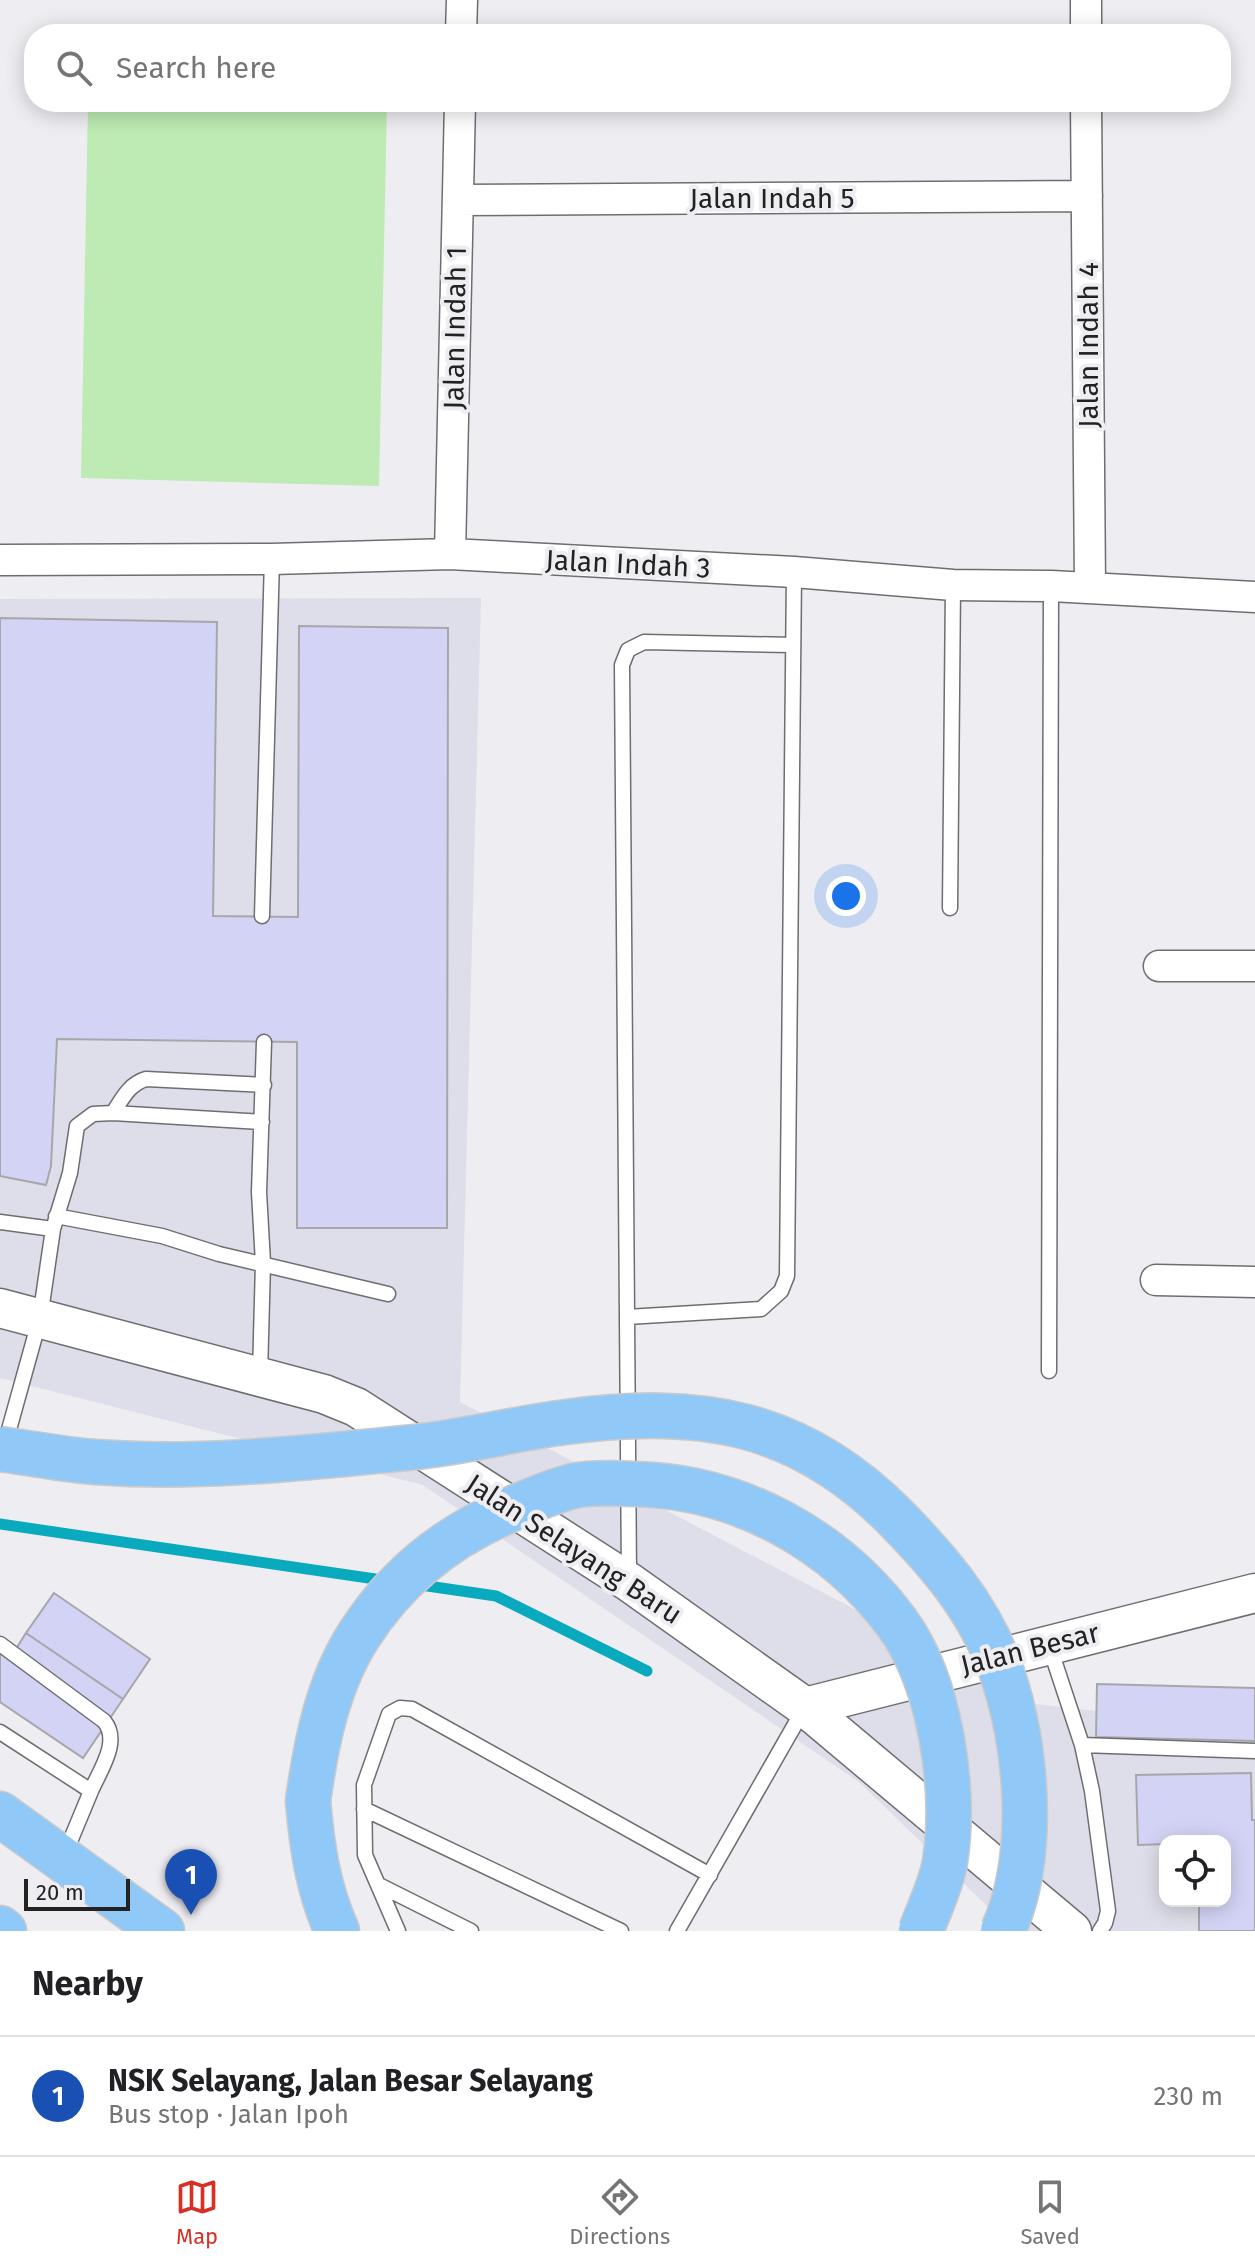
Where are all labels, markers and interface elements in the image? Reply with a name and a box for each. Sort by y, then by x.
search box [24,24,1231,112]
icon: search [52,46,96,90]
text: Search here [116,50,276,86]
street label: Jalan Indah 5 [689,182,855,215]
street label: Jalan Indah 1 [437,246,473,410]
street label: Jalan Indah 4 [1072,262,1105,428]
street label: Jalan Indah 3 [545,543,711,585]
your location [826,876,866,916]
street label: Jalan Selayang Baru [460,1467,688,1631]
street label: Jalan Besar [957,1616,1103,1682]
map controls [1159,1835,1231,1907]
button: locate [1159,1835,1231,1907]
pin: 1 [165,1849,217,1915]
scale bar [24,1875,130,1911]
text: 20 m [36,1879,84,1906]
text: Nearby [32,1963,143,2004]
text: NSK Selayang, Jalan Besar Selayang [108,2063,593,2099]
text: 1 [52,2081,64,2112]
text: 230 m [1154,2081,1223,2112]
text: Bus stop · Jalan Ipoh [108,2099,349,2130]
tab: Map [175,2175,219,2250]
tab: Directions [569,2175,670,2250]
tab: Saved [1020,2175,1080,2250]

